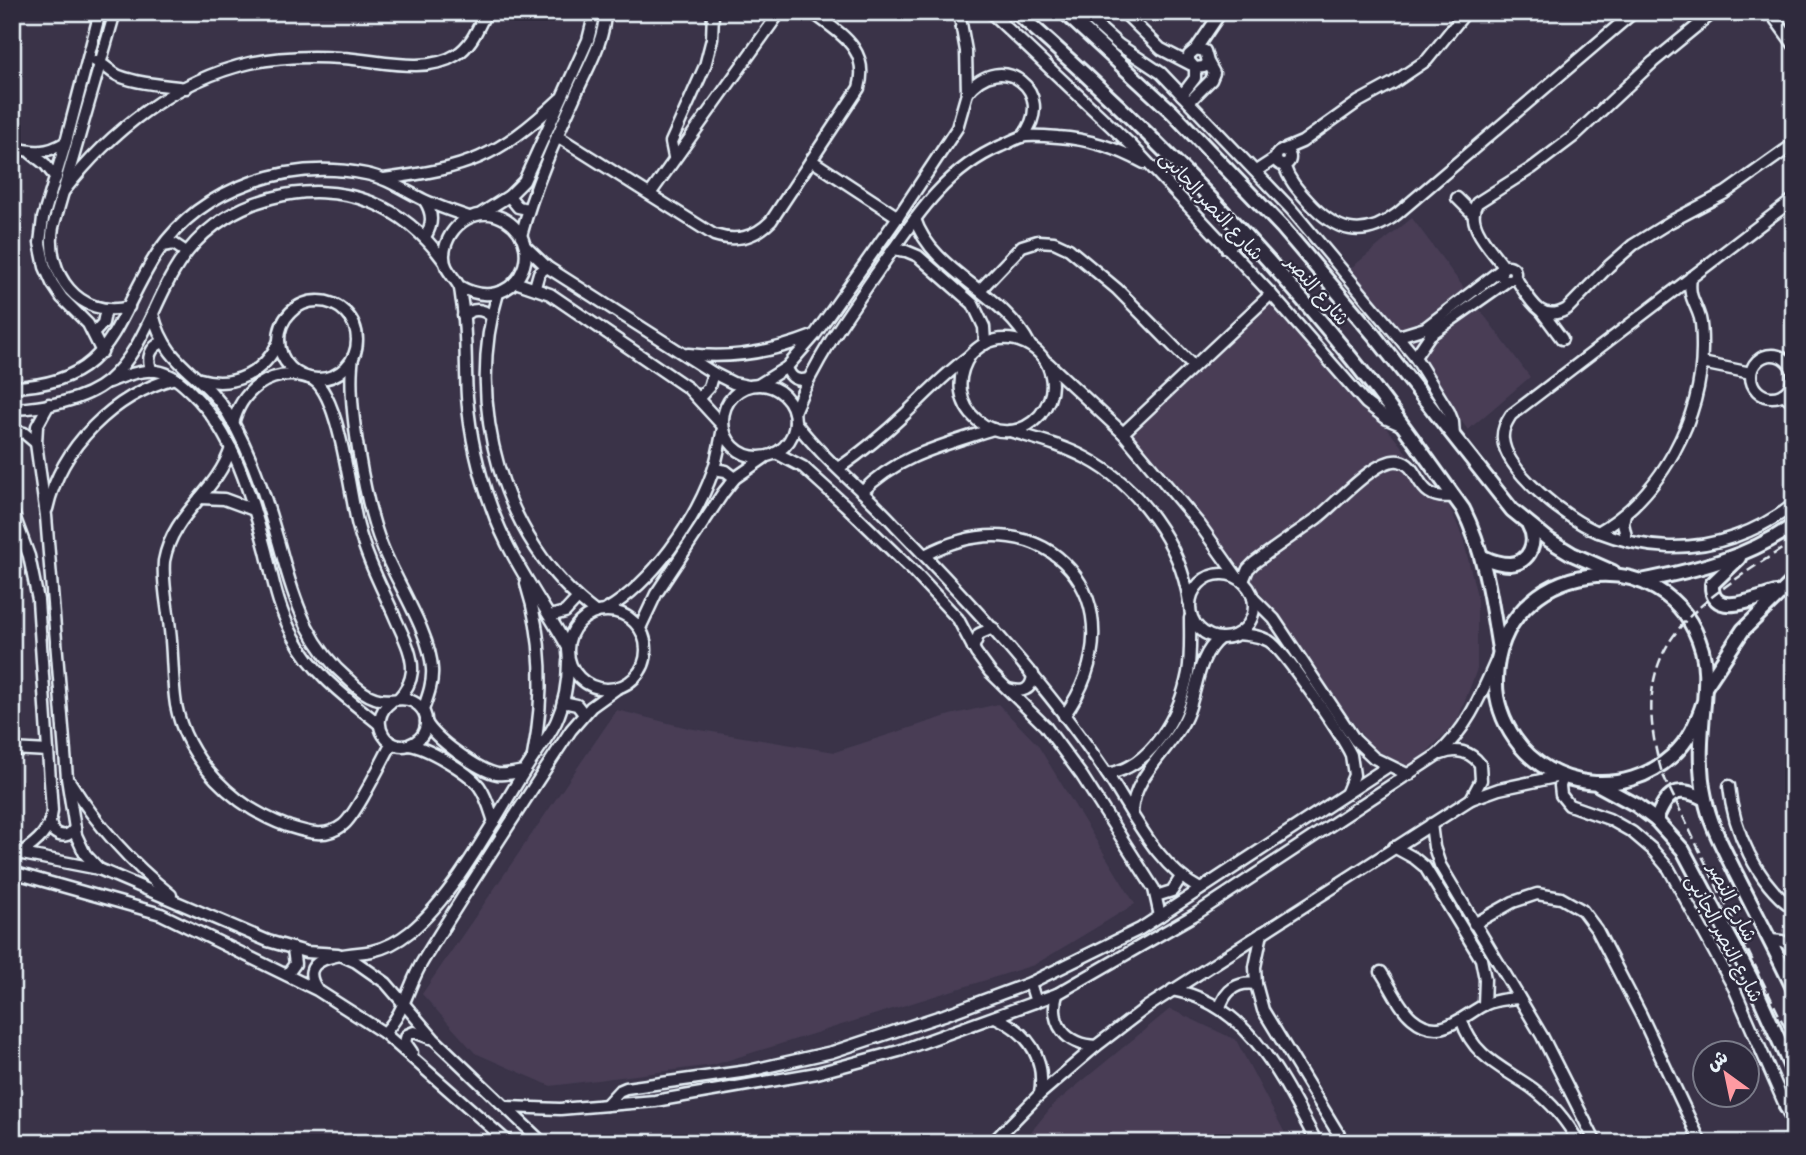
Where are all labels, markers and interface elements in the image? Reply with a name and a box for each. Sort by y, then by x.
street label: شارع النصر الجانبى [1153,148,1266,267]
street label: شارع النصر [1277,251,1352,332]
street label: شارع النصر [1699,859,1759,947]
street label: شارع النصر الجانبى [1679,872,1765,1008]
north arrow [1690,1040,1760,1110]
text: ش [1704,1047,1734,1078]

